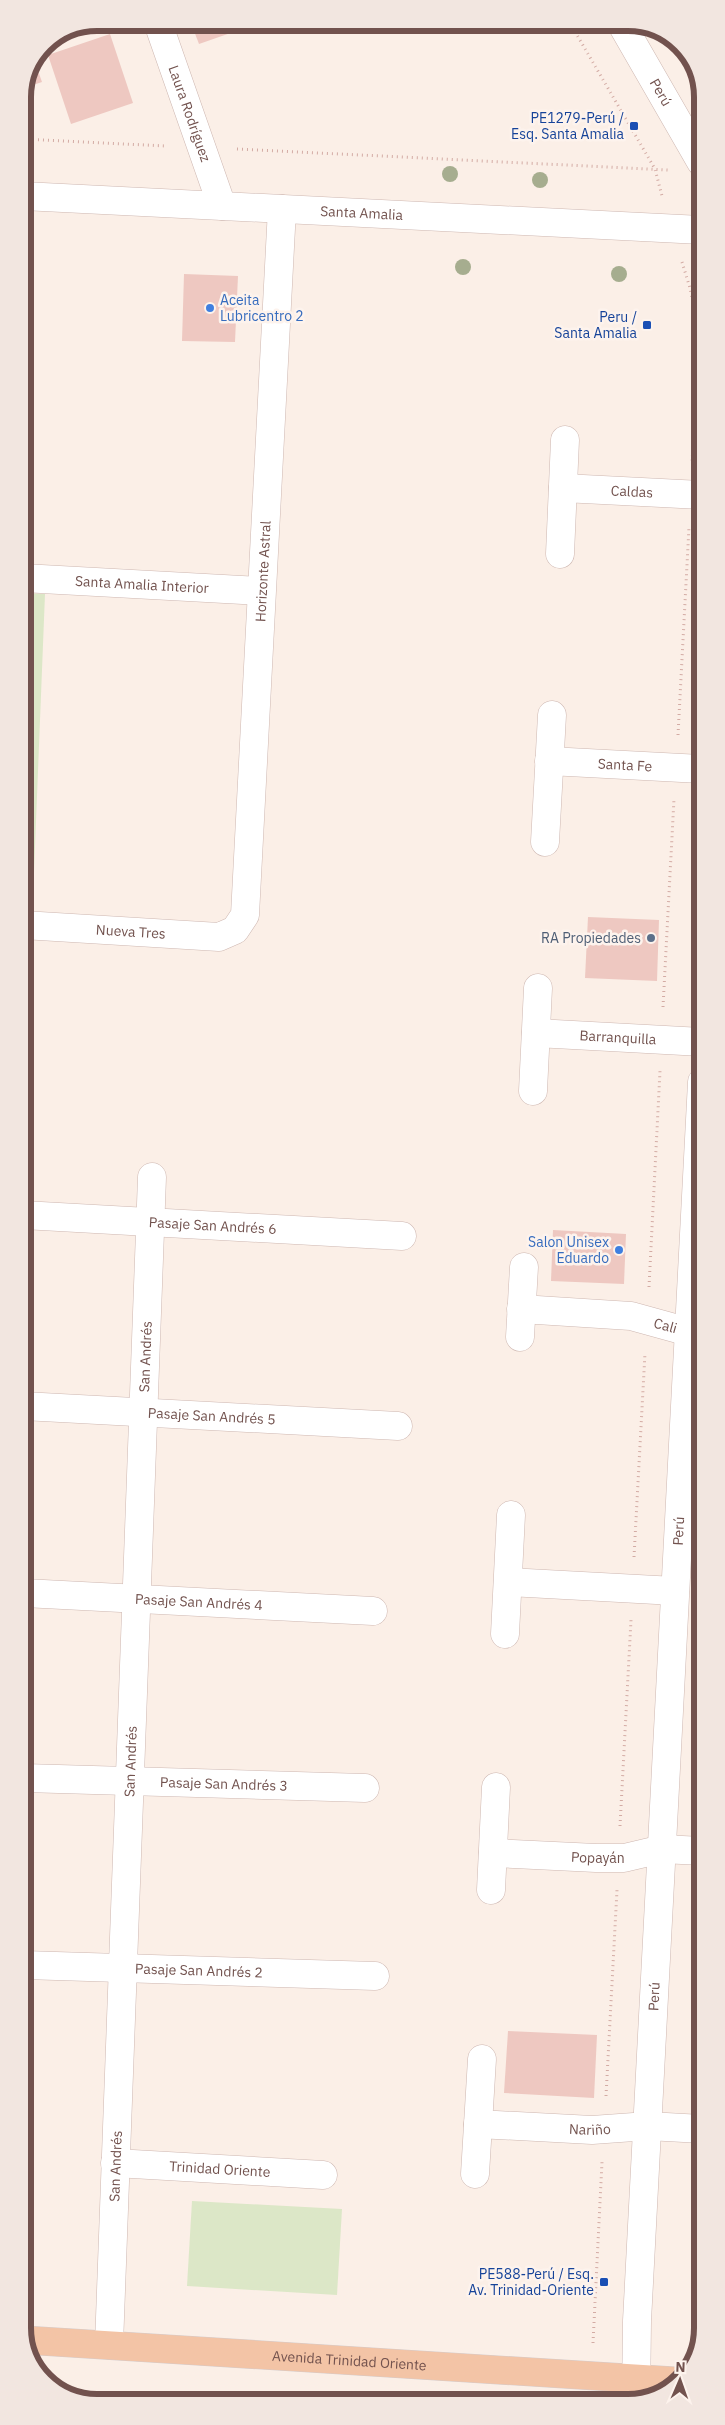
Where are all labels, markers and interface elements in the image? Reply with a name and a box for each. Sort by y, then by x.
street label: Laura Rodríguez [165,63,215,165]
street label: Perú [646,75,676,109]
place label: PE1279-Perú / Esq. Santa Amalia [511,109,625,143]
marker: PE1279-Perú / Esq. Santa Amalia [628,120,640,132]
street label: Santa Amalia [320,202,404,224]
place label: Aceita Lubricentro 2 [220,291,304,325]
marker: Aceita Lubricentro 2 [204,302,216,314]
place label: Peru / Santa Amalia [554,308,638,342]
marker: Peru / Santa Amalia [641,319,653,331]
street label: Caldas [610,481,654,502]
street label: Horizonte Astral [251,520,275,622]
street label: Santa Amalia Interior [75,572,209,597]
street label: Santa Fe [597,755,653,775]
street label: Nueva Tres [95,920,166,943]
place label: RA Propiedades [541,929,641,947]
marker: RA Propiedades [645,932,657,944]
street label: Barranquilla [579,1026,657,1049]
street label: Pasaje San Andrés 6 [148,1213,277,1238]
place label: Salon Unisex Eduardo [528,1233,609,1267]
marker: Salon Unisex Eduardo [613,1244,625,1256]
street label: Cali [652,1314,679,1337]
street label: San Andrés [135,1320,156,1393]
street label: Pasaje San Andrés 5 [147,1404,276,1428]
street label: Perú [669,1516,688,1546]
street label: Pasaje San Andrés 4 [134,1590,263,1614]
street label: San Andrés [120,1725,141,1797]
street label: Pasaje San Andrés 3 [160,1773,288,1795]
street label: Popayán [571,1848,625,1867]
street label: Pasaje San Andrés 2 [135,1959,263,1981]
street label: Perú [644,1982,664,2011]
street label: Nariño [568,2120,612,2139]
street label: San Andrés [105,2130,126,2202]
street label: Trinidad Oriente [169,2157,271,2181]
place label: PE588-Perú / Esq. Av. Trinidad-Oriente [468,2265,594,2299]
marker: PE588-Perú / Esq. Av. Trinidad-Oriente [598,2276,610,2288]
street label: Avenida Trinidad Oriente [272,2347,427,2374]
north arrow [655,2355,705,2405]
text: N [675,2358,686,2376]

